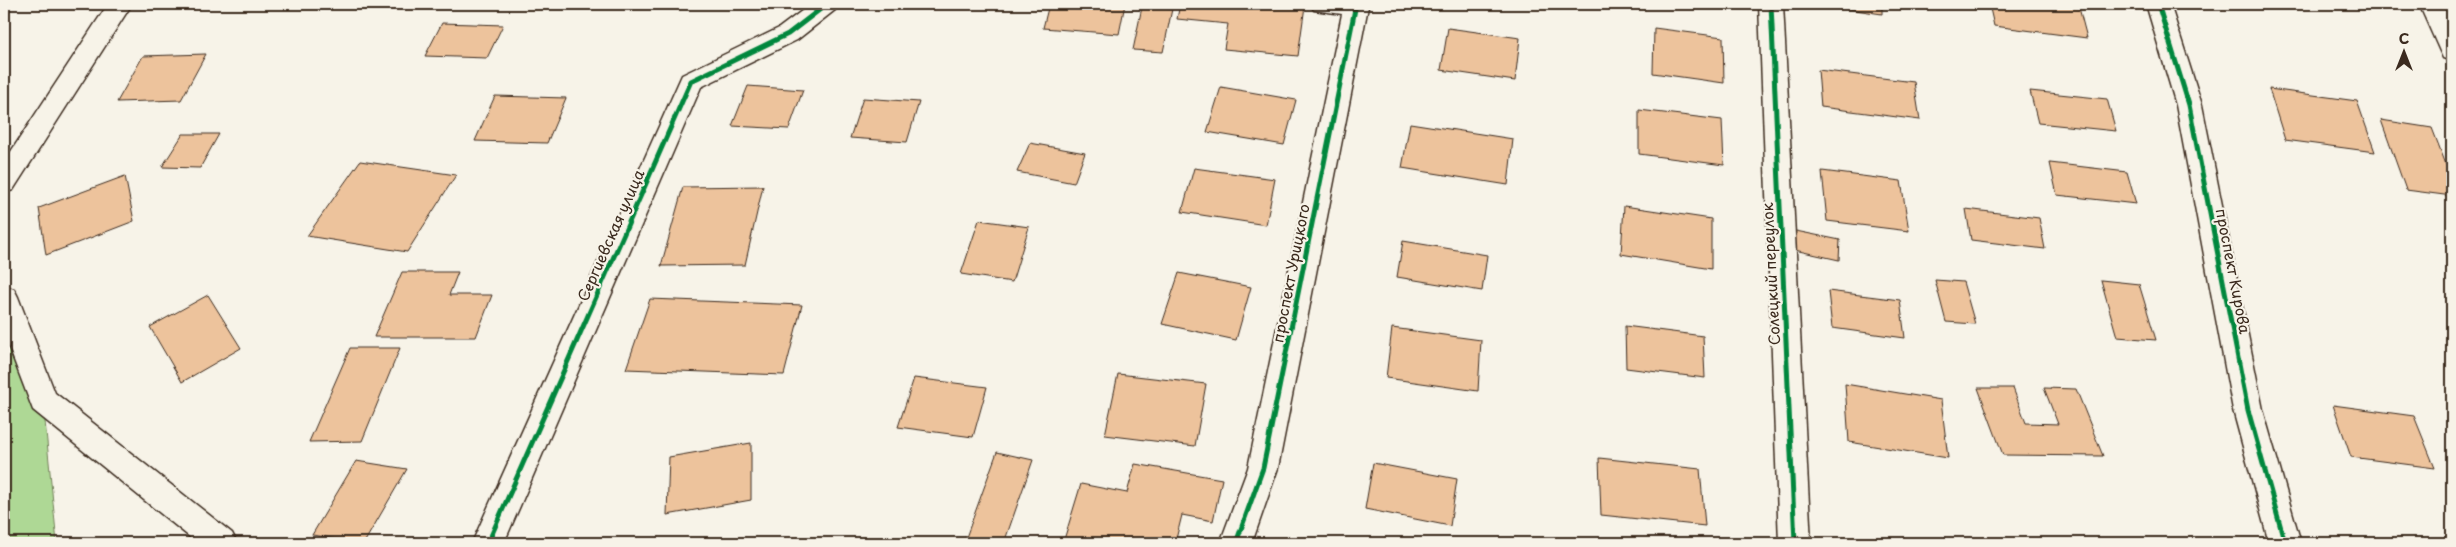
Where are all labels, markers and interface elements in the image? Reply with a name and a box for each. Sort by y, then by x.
north arrow [2378,28,2428,78]
text: С [2399,28,2409,49]
street label: Сергиевская улица [571,165,650,305]
street label: проспект Урицкого [1265,202,1315,344]
street label: Солецкий переулок [1755,202,1785,346]
street label: проспект Кирова [2211,206,2258,336]

